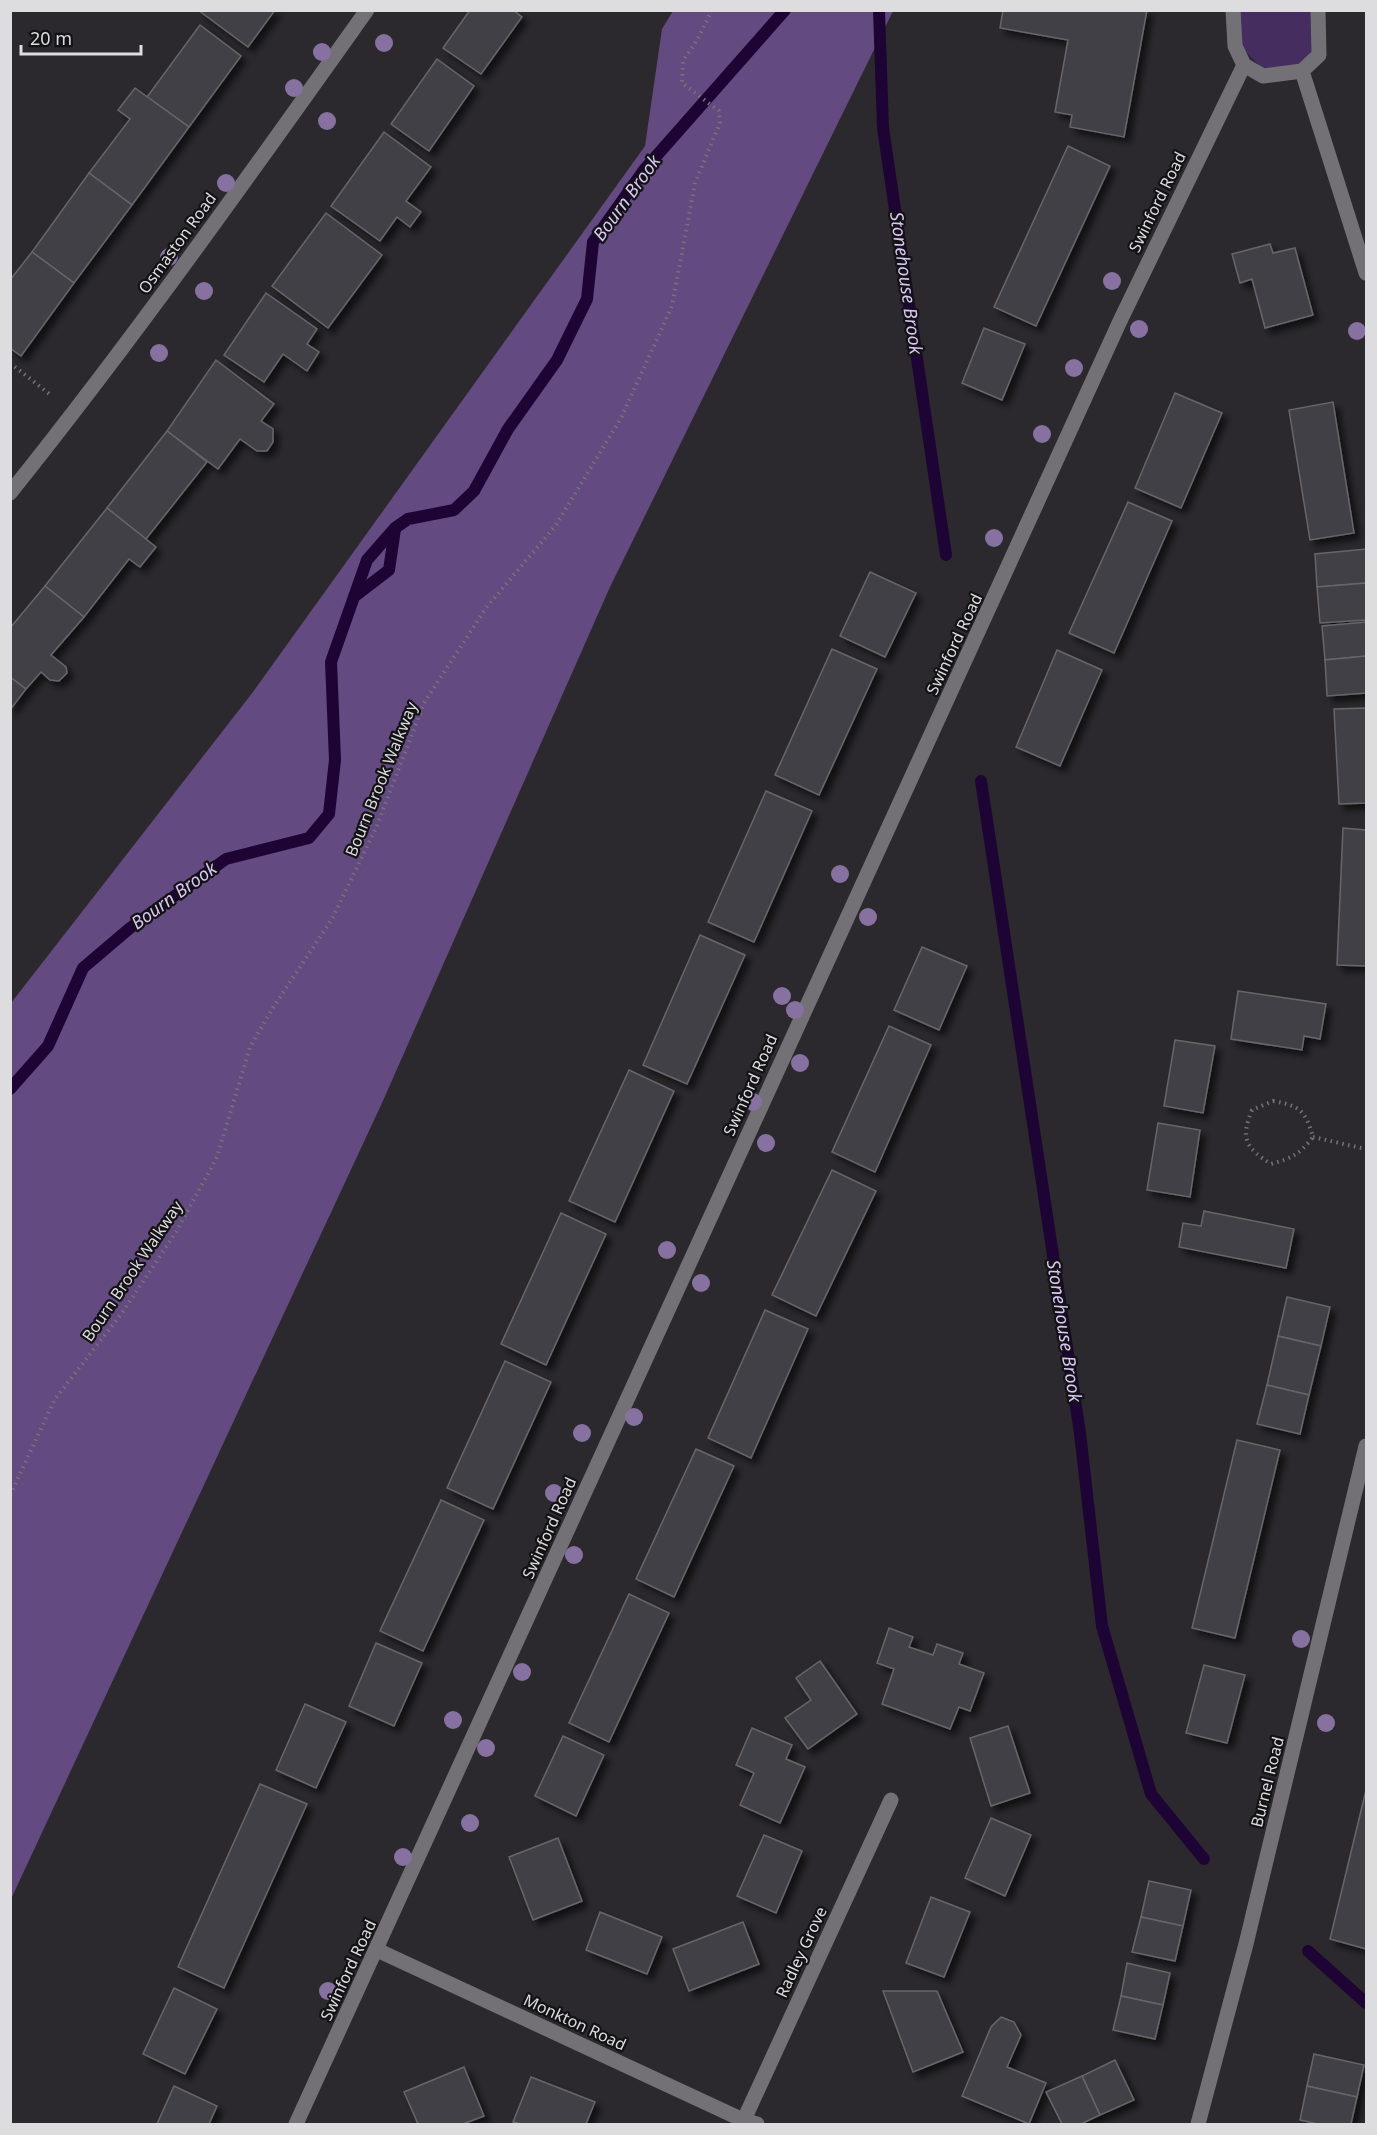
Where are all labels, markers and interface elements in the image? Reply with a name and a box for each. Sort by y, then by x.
scale bar [21,18,141,56]
text: 20 m [30,26,72,50]
street label: Swinford Road [1123,148,1191,256]
water label: Bourn Brook [587,149,666,245]
street label: Osmaston Road [133,188,221,298]
water label: Stonehouse Brook [885,210,929,357]
street label: Swinford Road [921,590,987,698]
street label: Bourn Brook Walkway [340,697,422,860]
water label: Bourn Brook [126,855,222,934]
street label: Swinford Road [718,1031,782,1139]
street label: Bourn Brook Walkway [77,1196,188,1346]
water label: Stonehouse Brook [1042,1258,1088,1405]
street label: Swinford Road [517,1474,581,1582]
street label: Burnel Road [1245,1734,1289,1830]
street label: Radley Grove [770,1903,832,2001]
street label: Swinford Road [315,1916,381,2024]
street label: Monkton Road [520,1989,630,2055]

